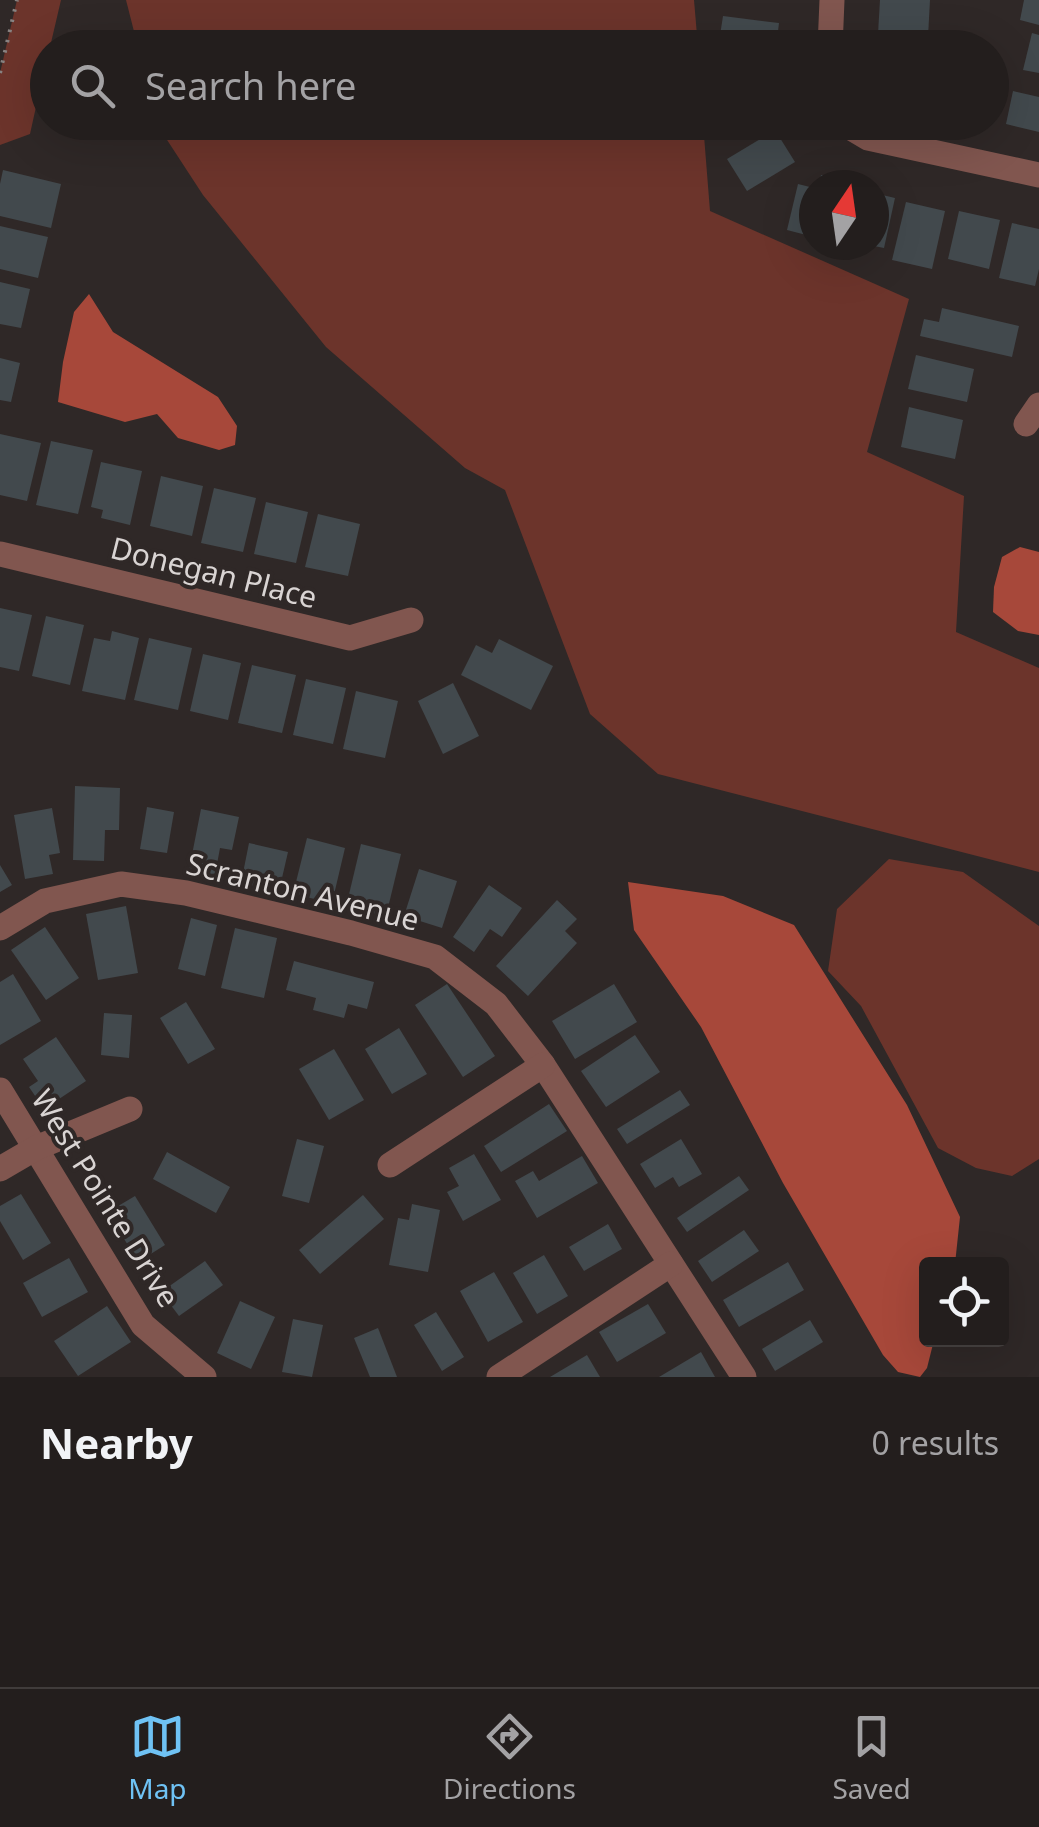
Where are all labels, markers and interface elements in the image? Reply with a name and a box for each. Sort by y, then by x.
search box [30,30,1009,140]
icon: search [65,58,120,113]
text: Search here [145,59,356,111]
north arrow [799,170,889,260]
street label: Donegan Place [107,527,321,617]
street label: Scranton Avenue [182,842,424,940]
street label: West Pointe Drive [22,1081,190,1315]
map controls [919,1257,1009,1347]
button: locate [919,1257,1009,1347]
text: Nearby [40,1414,193,1471]
text: 0 results [872,1421,999,1464]
tab: Map [128,1709,187,1807]
tab: Directions [443,1709,576,1807]
tab: Saved [832,1709,911,1807]

